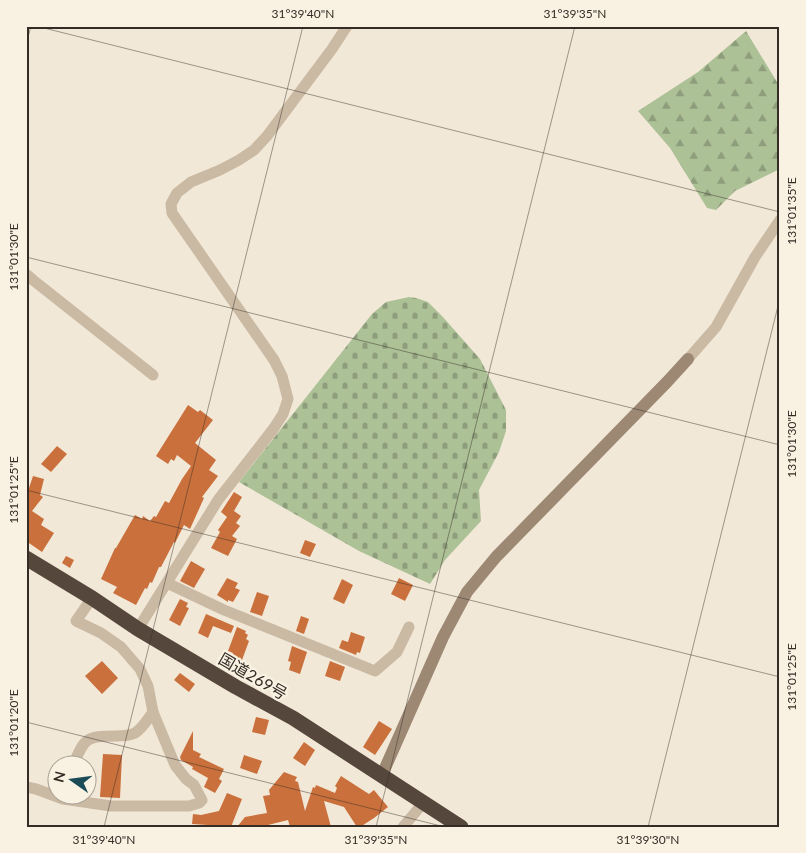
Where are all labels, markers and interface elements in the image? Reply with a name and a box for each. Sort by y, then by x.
text: 31°39'40"N [272,6,334,21]
text: 31°39'35"N [544,6,606,21]
text: 131°01'35"E [784,177,799,245]
text: 131°01'30"E [6,223,21,291]
text: 131°01'30"E [784,410,799,478]
text: 131°01'25"E [6,456,21,524]
text: 131°01'25"E [784,643,799,711]
street label: 国道269号 [216,648,291,703]
text: 131°01'20"E [6,689,21,757]
north arrow [48,756,98,806]
text: N [49,769,68,784]
text: 31°39'40"N [73,832,135,847]
text: 31°39'35"N [345,832,407,847]
text: 31°39'30"N [617,832,679,847]

